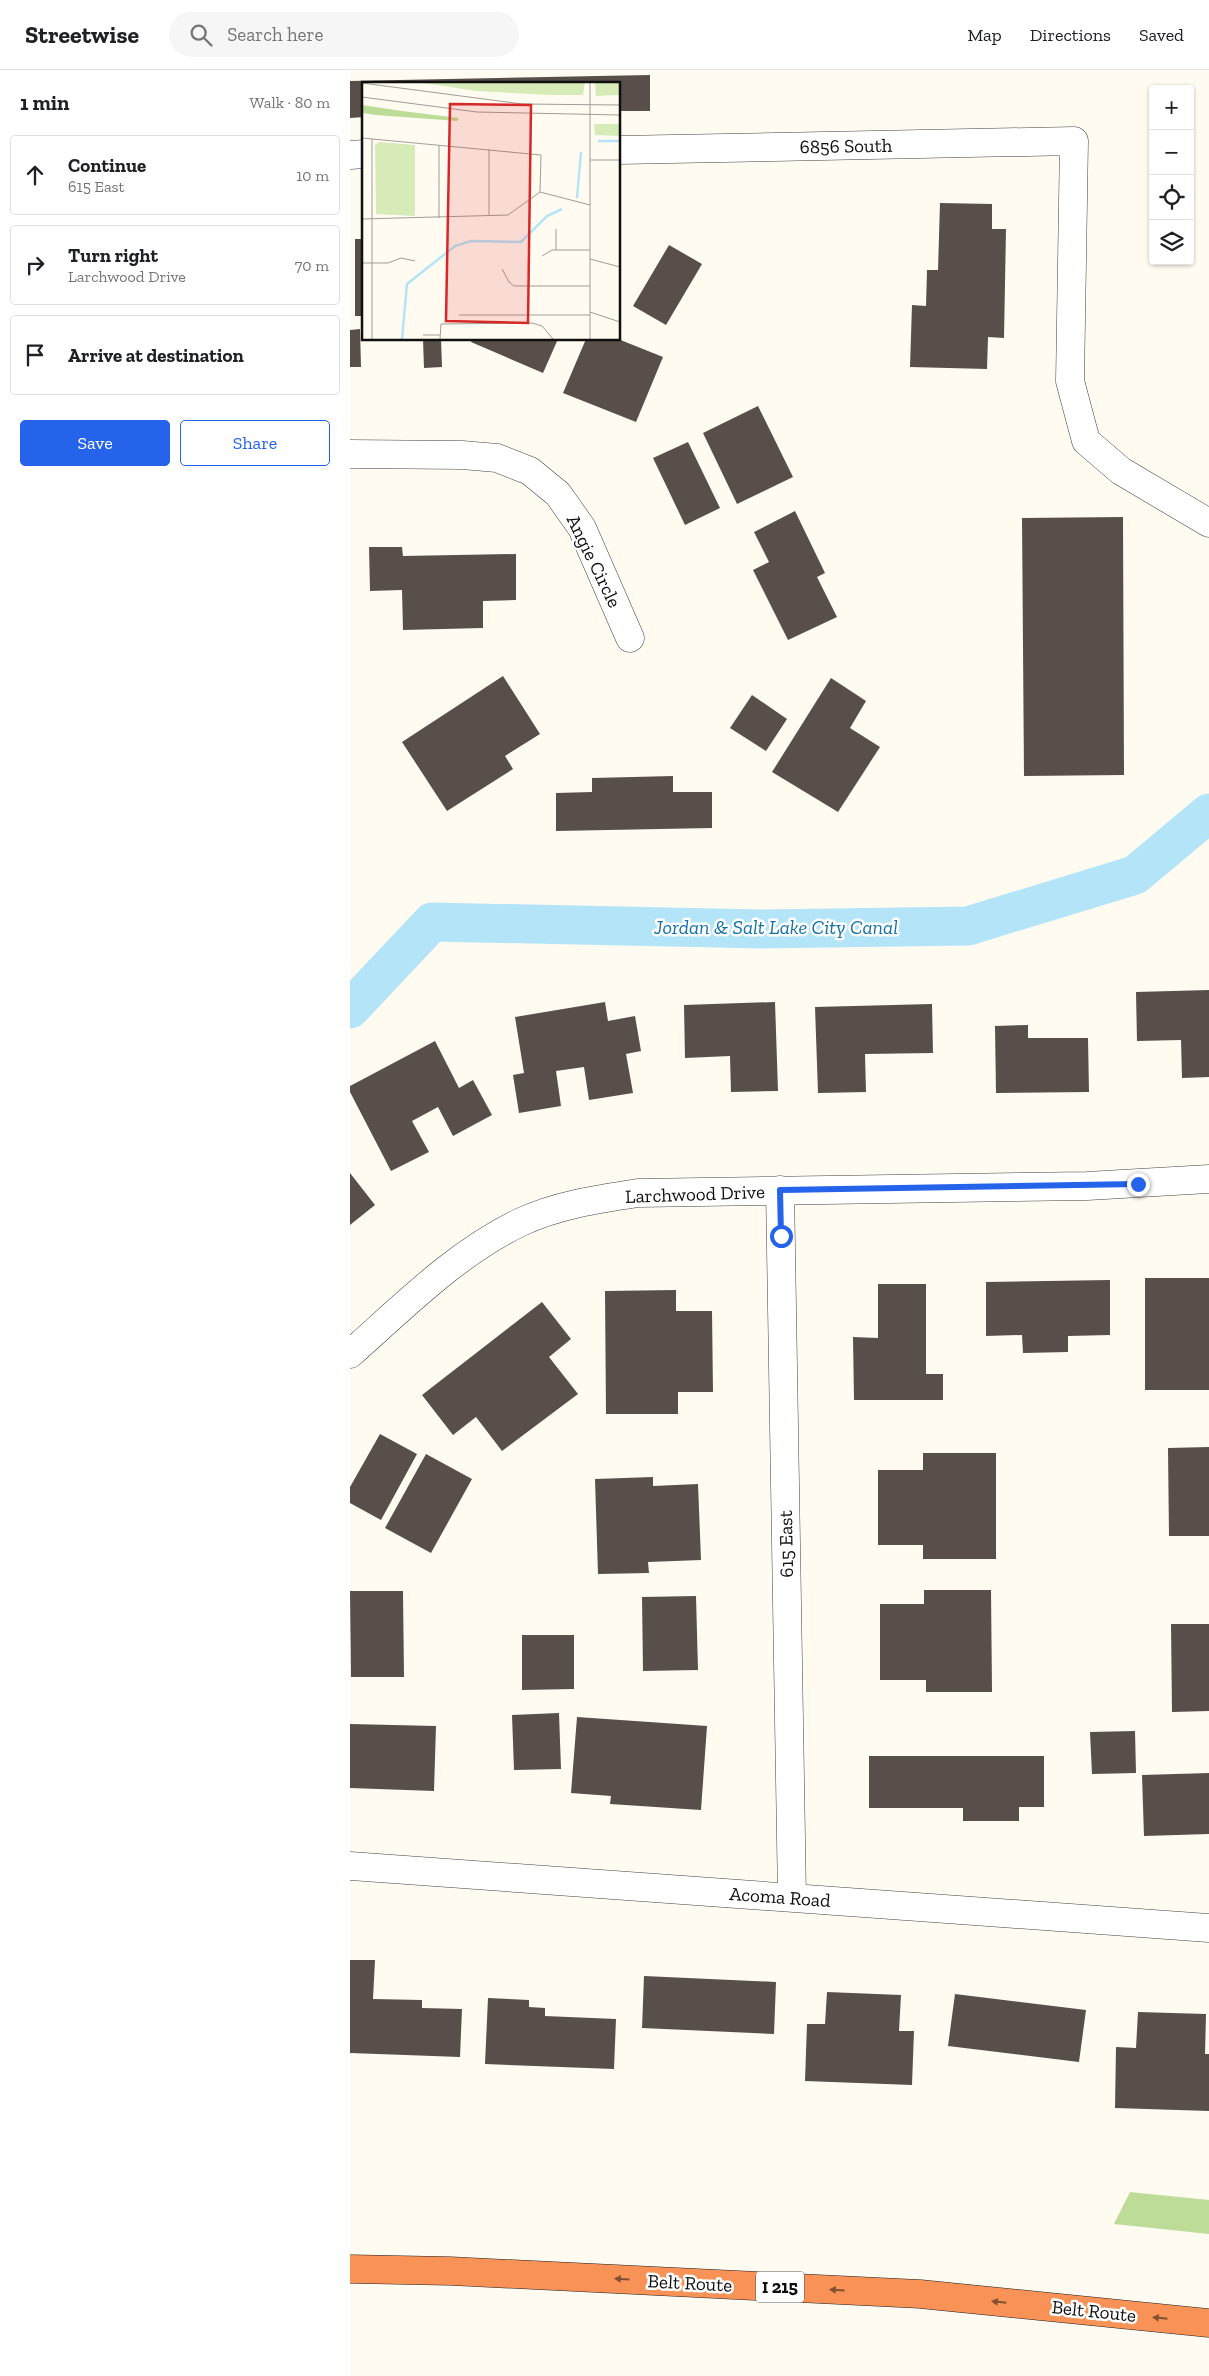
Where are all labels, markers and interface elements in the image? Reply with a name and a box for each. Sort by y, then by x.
search box [169,12,519,57]
text: Streetwise [25,20,139,49]
icon: search [187,21,215,49]
text: Search here [227,23,323,46]
text: Map [967,24,1002,46]
text: Directions [1030,24,1111,46]
text: Saved [1139,24,1184,46]
inset map [362,82,620,340]
map controls [1149,85,1194,265]
button: + [1149,85,1194,130]
text: 1 min [20,90,70,115]
text: Walk · 80 m [249,93,330,112]
button: − [1149,130,1194,175]
street label: 6856 South [799,134,893,158]
text: Continue [68,154,146,177]
icon: ahead [21,161,49,189]
text: 10 m [296,166,329,185]
button: locate [1149,175,1194,220]
text: 615 East [68,177,125,196]
button: layers [1149,220,1194,265]
text: Turn right [68,244,158,267]
icon: right [21,251,49,279]
text: 70 m [295,256,329,275]
text: Larchwood Drive [68,267,186,286]
icon: arrive [21,341,49,369]
text: Arrive at destination [68,344,244,367]
button: Save [20,420,170,466]
button: Share [180,420,330,466]
street label: Angie Circle [562,511,626,611]
water label: Jordan & Salt Lake City Canal [653,915,898,939]
route end [1127,1173,1150,1196]
street label: Larchwood Drive [625,1180,765,1208]
route start [770,1225,793,1248]
street label: 615 East [774,1510,798,1578]
street label: Acoma Road [729,1882,832,1912]
street label: Belt Route [647,2269,733,2297]
road number: I 215 [756,2272,804,2302]
one-way arrow [614,2275,630,2283]
one-way arrow [829,2285,845,2293]
street label: Belt Route [1051,2295,1137,2327]
one-way arrow [991,2297,1007,2305]
one-way arrow [1152,2314,1168,2322]

